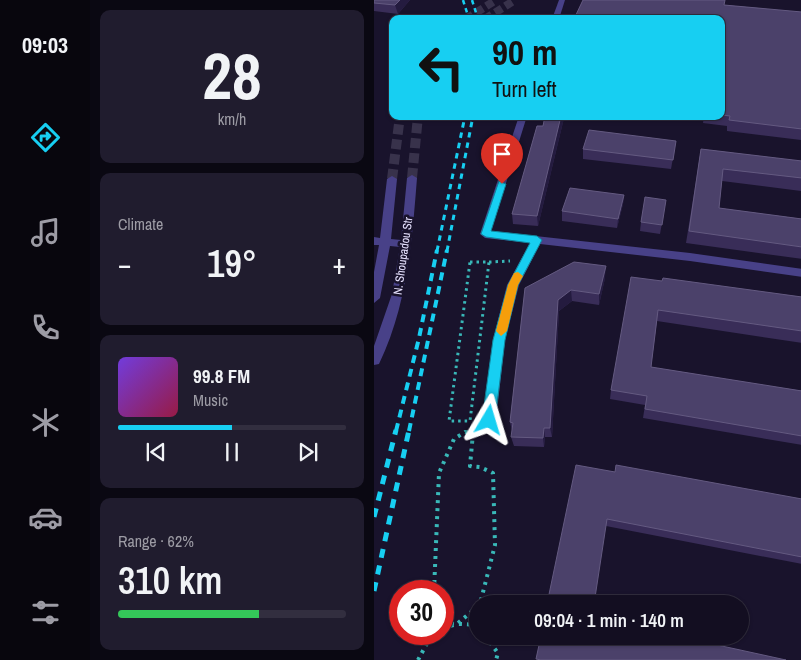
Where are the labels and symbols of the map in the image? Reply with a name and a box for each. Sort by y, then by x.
pin [481,133,523,184]
street label: N. Shoupadou Str [390,215,416,296]
position arrow [462,393,514,445]
speed limit sign: 30 [389,580,454,645]

